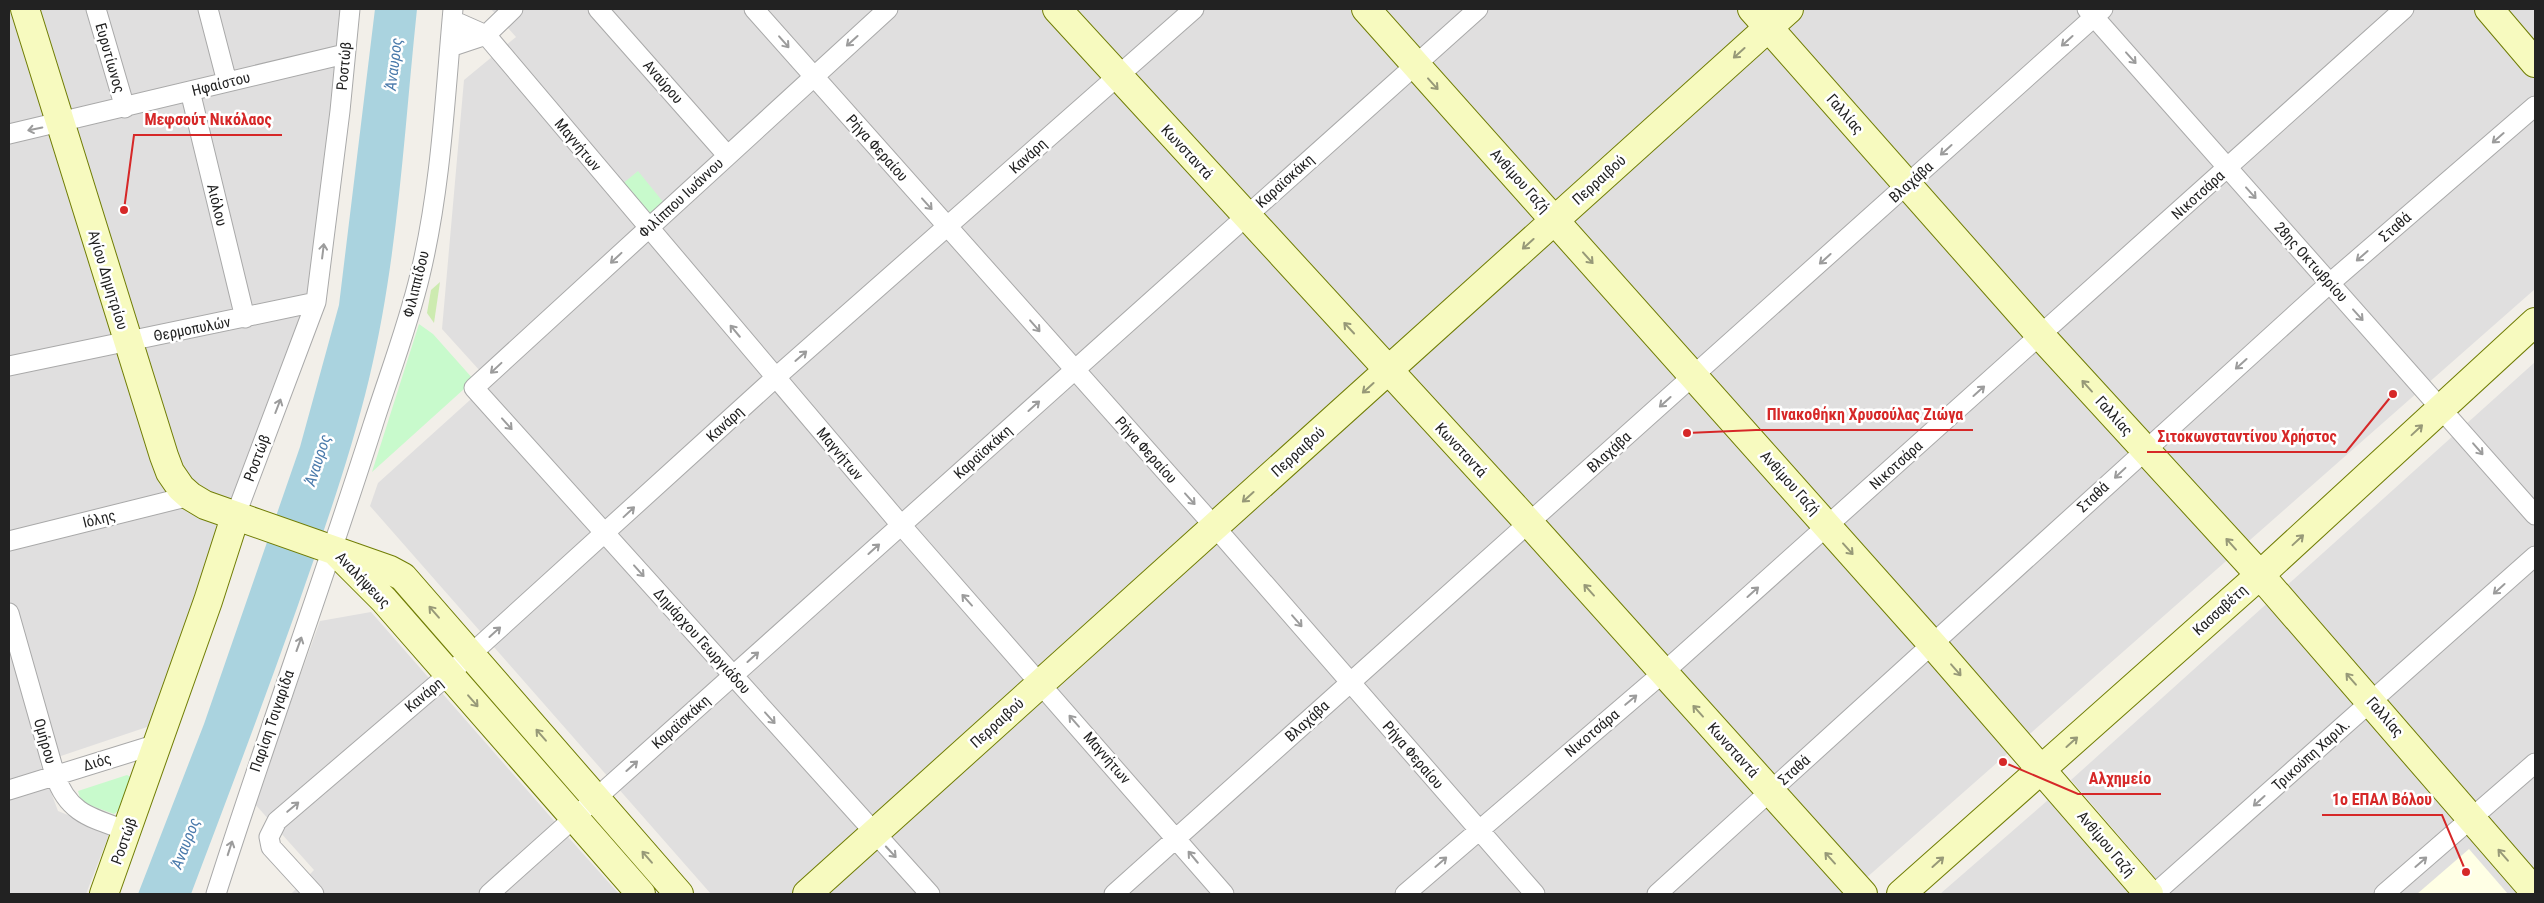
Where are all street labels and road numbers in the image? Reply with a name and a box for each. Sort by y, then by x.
street label: Ευρυτίωνος [91,21,129,95]
street label: Ροστώβ [333,41,355,91]
street label: Αναύρου [639,57,687,107]
street label: Ηφαίστου [190,68,252,100]
street label: Γαλλίας [1823,90,1867,138]
street label: Ρήγα Φεραίου [842,111,912,185]
street label: Μαγνήτων [551,115,606,175]
street label: Κωνσταντά [1157,121,1217,183]
street label: Κανάρη [1006,135,1050,177]
street label: Ανθίμου Γαζή [1487,145,1553,217]
street label: Καραϊσκάκη [1252,150,1318,212]
street label: Περραιβού [1569,151,1629,209]
street label: Φιλίππου Ιωάννου [635,154,727,242]
street label: Βλαχάβα [1885,157,1937,206]
street label: Νικοτσάρα [2168,166,2229,223]
street label: Αιόλου [203,182,231,228]
street label: Σταθά [2375,208,2415,246]
street label: 28ης Οκτωβρίου [2270,218,2352,306]
street label: Αγίου Δημητρίου [84,228,132,332]
street label: Φιλιππίδου [399,249,433,319]
street label: Θερμοπυλών [152,313,233,345]
street label: Γαλλίας [2092,392,2136,440]
street label: Κανάρη [703,402,747,446]
street label: Ρήγα Φεραίου [1111,413,1181,487]
street label: Κωνσταντά [1431,419,1491,481]
street label: Καραϊσκάκη [950,421,1016,483]
street label: Περραιβού [1268,423,1328,481]
street label: Μαγνήτων [813,424,868,484]
street label: Βλαχάβα [1583,427,1635,476]
street label: Ροστώβ [240,432,274,484]
street label: Νικοτσάρα [1866,436,1927,493]
street label: Ανθίμου Γαζή [1757,447,1823,519]
street label: Σταθά [2073,478,2113,516]
street label: Ιόλης [81,506,117,532]
street label: Αναλήψεως [332,548,394,612]
street label: Κασσαβέτη [2189,581,2251,639]
street label: Δημάρχου Γεωργιάδου [650,584,754,698]
street label: Παρίση Τσιγαρίδα [246,667,298,774]
street label: Κανάρη [401,674,447,716]
street label: Καραϊσκάκη [648,691,714,753]
street label: Γαλλίας [2363,693,2407,741]
street label: Περραιβού [967,694,1027,752]
street label: Βλαχάβα [1281,696,1333,745]
street label: Νικοτσάρα [1561,705,1623,761]
street label: Τρικούπη Χαριλ. [2268,715,2354,795]
street label: Ομήρου [30,716,60,766]
street label: Ρήγα Φεραίου [1379,717,1447,793]
street label: Κωνσταντά [1704,719,1763,782]
street label: Μαγνήτων [1079,728,1135,788]
street label: Διός [81,749,113,775]
street label: Σταθά [1774,751,1814,789]
street label: Ανθίμου Γαζή [2073,808,2139,880]
street label: Ροστώβ [107,815,141,867]

